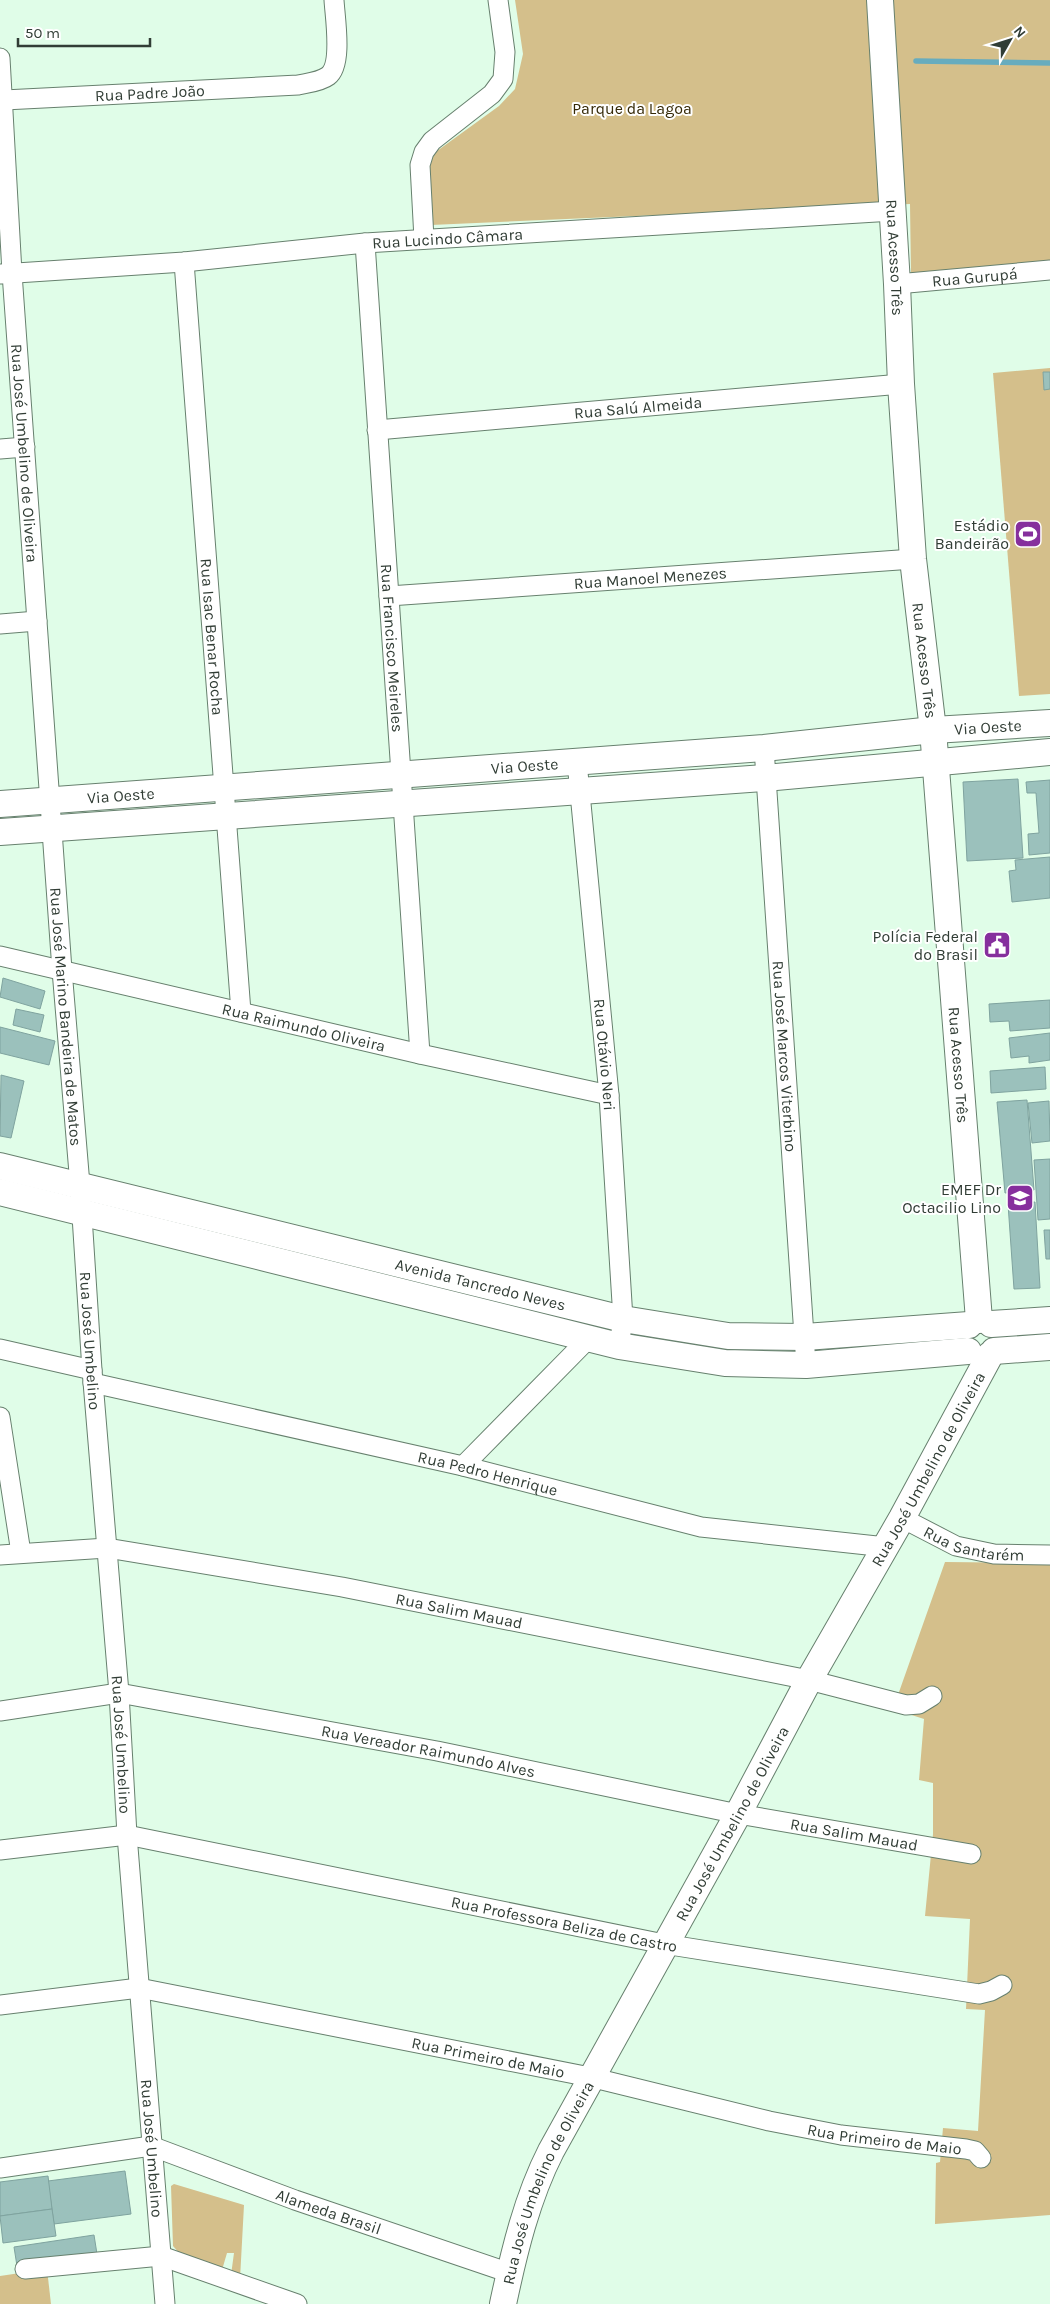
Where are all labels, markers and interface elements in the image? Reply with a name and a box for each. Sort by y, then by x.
scale bar [18,15,150,47]
north arrow [985,15,1035,65]
text: N [1010,23,1029,41]
text: 50 m [25,24,60,42]
street label: Rua Padre João [94,81,205,105]
park label: Parque da Lagoa [572,99,692,118]
street label: Rua Acesso Três [882,199,907,316]
street label: Rua Lucindo Câmara [372,224,523,253]
street label: Rua Gurupá [931,264,1018,291]
street label: Rua José Umbelino de Oliveira [7,343,42,563]
street label: Rua Salú Almeida [573,393,703,423]
place label: Estádio Bandeirão [935,516,1009,553]
sports icon: Estádio Bandeirão [1013,519,1043,549]
street label: Rua Isac Benar Rocha [197,558,227,716]
street label: Rua Francisco Meireles [377,563,407,733]
street label: Rua Manoel Menezes [573,563,728,593]
street label: Rua Acesso Três [908,601,941,719]
street label: Via Oeste [954,716,1022,739]
street label: Via Oeste [490,754,559,778]
street label: Via Oeste [86,784,155,808]
street label: Rua José Marino Bandeira de Matos [46,887,86,1147]
place label: Polícia Federal do Brasil [873,927,978,964]
public building icon: Polícia Federal do Brasil [982,930,1012,960]
street label: Rua José Marcos Viterbino [768,960,800,1153]
street label: Rua Otávio Neri [590,998,619,1111]
street label: Rua Raimundo Oliveira [220,999,387,1056]
street label: Rua Acesso Três [945,1006,973,1124]
place label: EMEF Dr Octacilio Lino [902,1180,1001,1217]
school or university icon: EMEF Dr Octacilio Lino [1005,1183,1035,1213]
street label: Avenida Tancredo Neves [393,1254,568,1315]
street label: Rua José Umbelino [76,1271,104,1411]
street label: Rua José Umbelino de Oliveira [867,1369,989,1570]
street label: Rua Pedro Henrique [416,1447,560,1500]
street label: Rua Santarém [920,1522,1025,1565]
street label: Rua Salim Mauad [394,1589,524,1633]
street label: Rua José Umbelino [108,1675,135,1814]
street label: Rua Vereador Raimundo Alves [320,1721,537,1781]
street label: Rua José Umbelino de Oliveira [672,1723,793,1924]
street label: Rua Salim Mauad [789,1814,919,1855]
street label: Rua Professora Beliza de Castro [449,1892,678,1956]
street label: Rua Primeiro de Maio [410,2033,566,2082]
street label: Rua José Umbelino de Oliveira [499,2078,598,2286]
street label: Rua José Umbelino [137,2079,167,2218]
street label: Rua Primeiro de Maio [806,2120,963,2158]
street label: Alameda Brasil [273,2185,384,2239]

